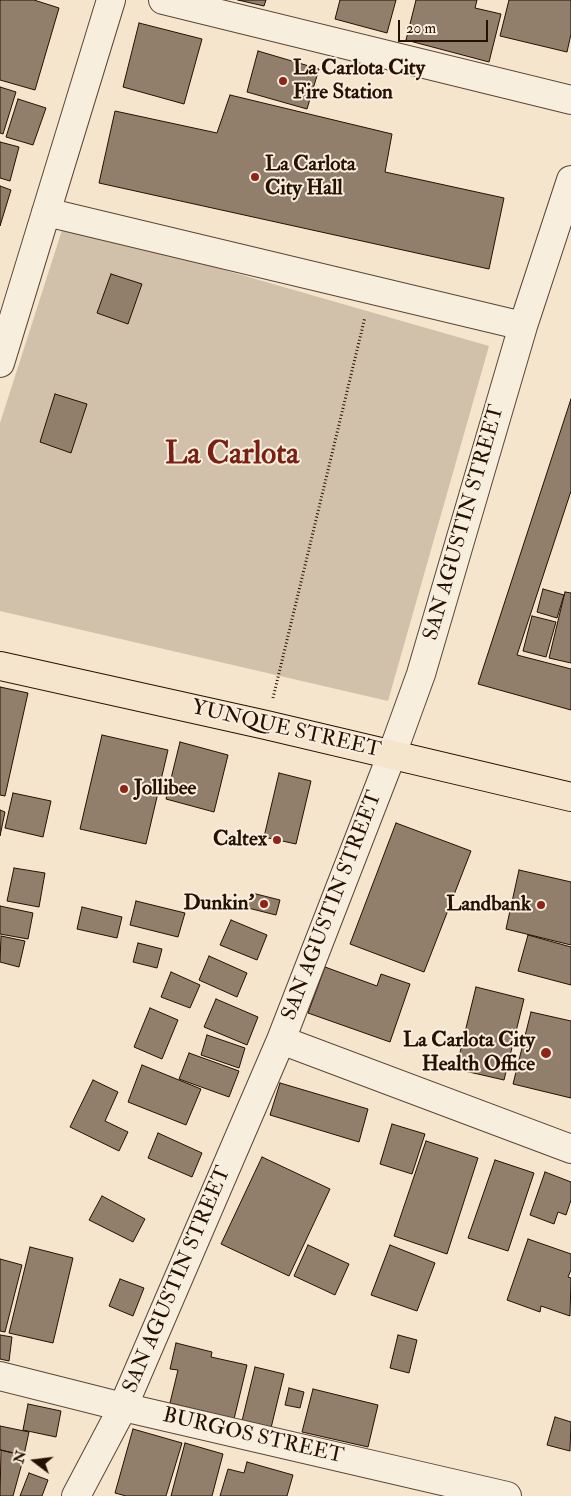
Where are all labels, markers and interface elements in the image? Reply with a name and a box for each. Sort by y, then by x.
scale bar [401,10,491,42]
text: 20 m [406,19,436,38]
place label: La Carlota City Fire Station [293,56,425,106]
marker: La Carlota City Fire Station [277,75,289,87]
place label: La Carlota City Hall [265,152,356,202]
marker: La Carlota City Hall [249,171,261,183]
street label: SAN AGUSTIN STREET [419,402,511,644]
district label: La Carlota [165,437,299,475]
street label: YUNQUE STREET [189,696,383,764]
place label: Jollibee [134,776,196,802]
marker: Jollibee [118,783,130,795]
street label: SAN AGUSTIN STREET [278,788,388,1024]
place label: Caltex [213,827,267,853]
marker: Caltex [271,834,283,846]
place label: Dunkin' [183,891,254,917]
place label: Landbank [446,892,531,918]
marker: Dunkin' [258,898,270,910]
marker: Landbank [535,899,547,911]
place label: La Carlota City Health Office [403,1028,535,1078]
marker: La Carlota City Health Office [539,1046,553,1060]
street label: SAN AGUSTIN STREET [119,1163,237,1397]
street label: BURGOS STREET [160,1404,346,1470]
north arrow [10,1436,60,1486]
text: N [10,1449,30,1465]

